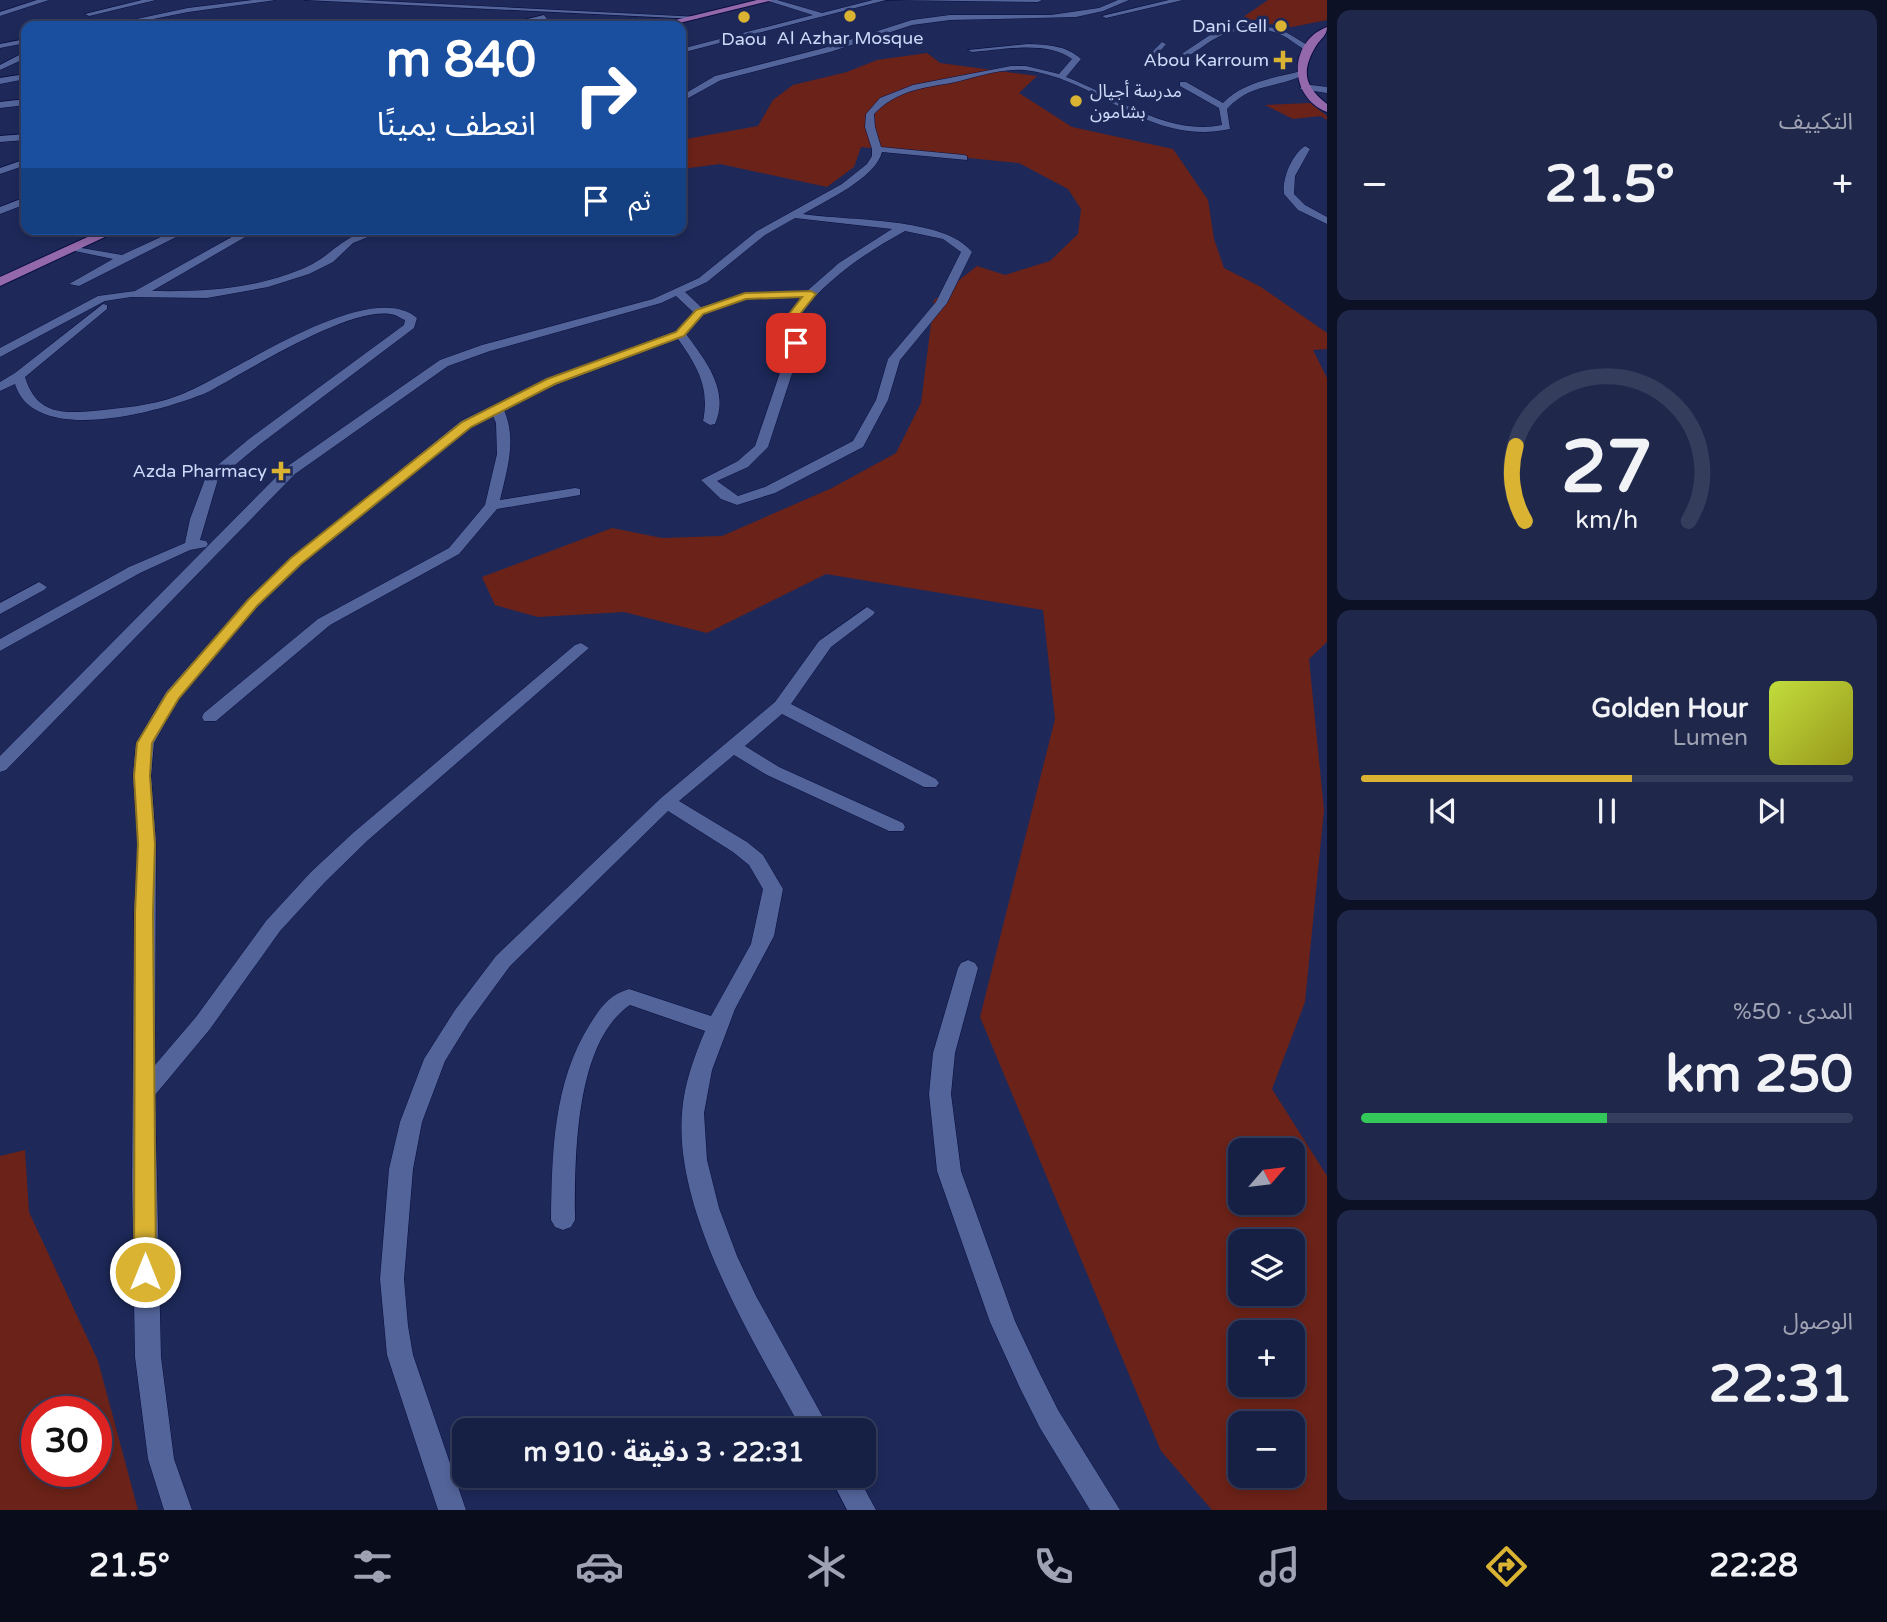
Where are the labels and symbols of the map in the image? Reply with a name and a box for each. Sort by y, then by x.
marker: Al Azhar Mosque [842,8,858,24]
marker: Daou [736,9,752,25]
place label: Dani Cell [1192,15,1267,37]
marker: Dani Cell [1273,18,1289,34]
place label: Al Azhar Mosque [777,27,923,49]
place label: Daou [721,28,767,50]
place label: Abou Karroum [1144,49,1269,71]
marker: Abou Karroum [1275,52,1291,68]
place label: مدرسة أجيال بشامون [1090,80,1182,123]
marker: مدرسة أجيال بشامون [1068,93,1084,109]
pin [766,313,826,373]
place label: Azda Pharmacy [133,460,267,482]
marker: Azda Pharmacy [273,463,289,479]
north arrow [1228,1138,1306,1214]
position arrow [108,1235,182,1309]
speed limit sign: 30 [21,1396,112,1487]

